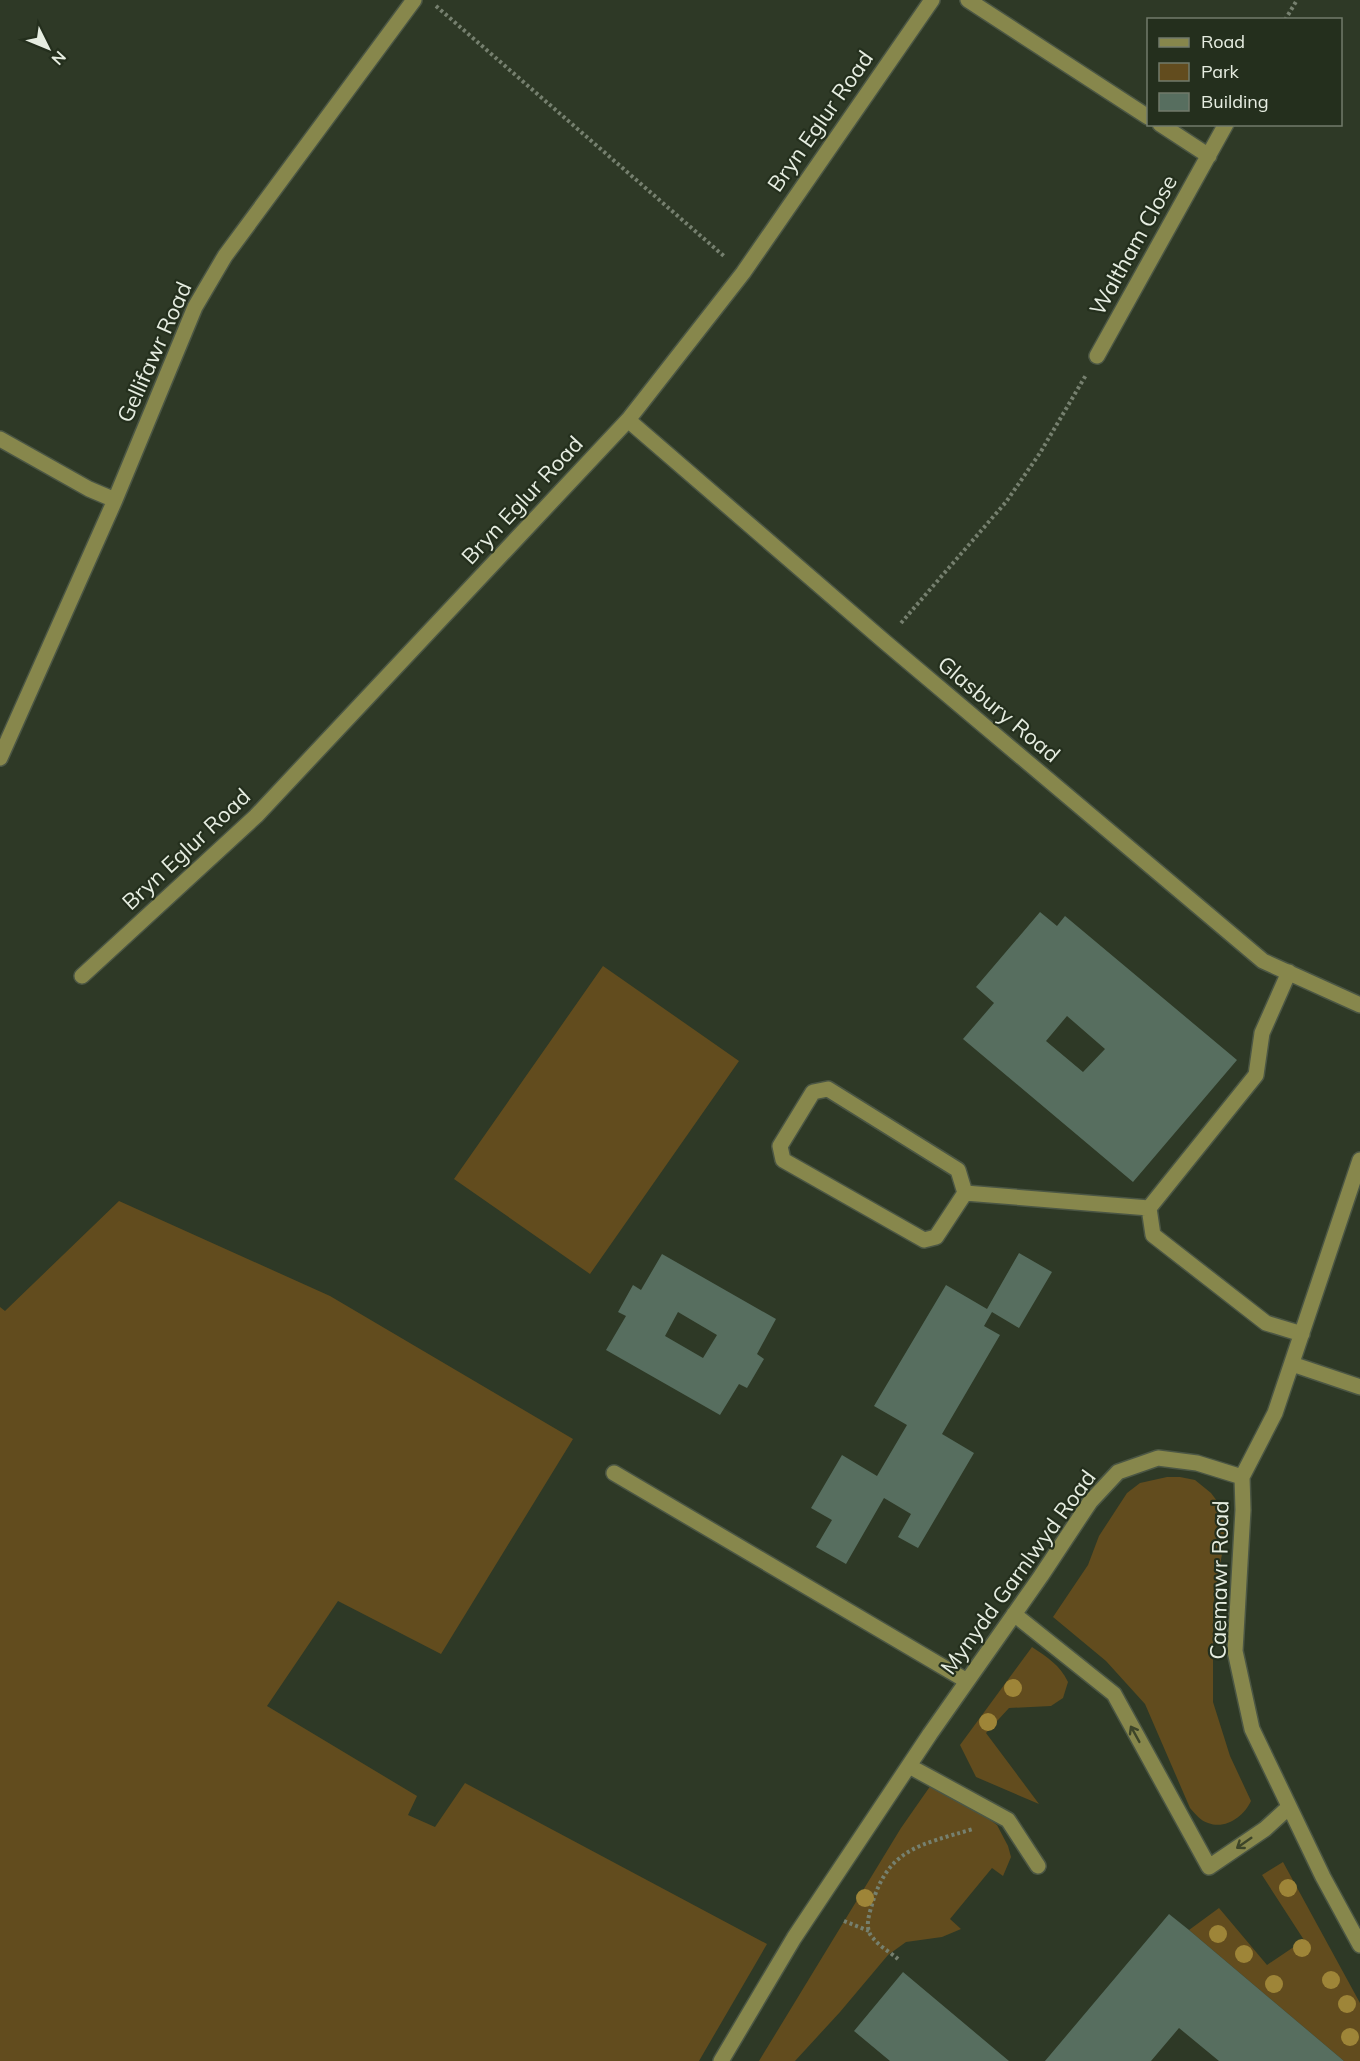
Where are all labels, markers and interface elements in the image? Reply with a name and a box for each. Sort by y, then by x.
north arrow [18,18,78,78]
legend [1147,18,1342,126]
text: Road [1201,30,1245,53]
street label: Bryn Eglur Road [761,45,879,197]
text: N [48,47,70,69]
text: Park [1201,60,1240,83]
text: Building [1201,90,1269,113]
street label: Waltham Close [1083,170,1183,320]
street label: Gellifawr Road [111,277,197,427]
street label: Bryn Eglur Road [455,430,589,570]
street label: Glasbury Road [932,650,1066,768]
street label: Bryn Eglur Road [116,782,256,916]
street label: Mynydd Garnlwyd Road [934,1464,1102,1680]
street label: Caemawr Road [1204,1500,1234,1660]
one-way arrow [1129,1725,1141,1742]
one-way arrow [1236,1837,1252,1849]

